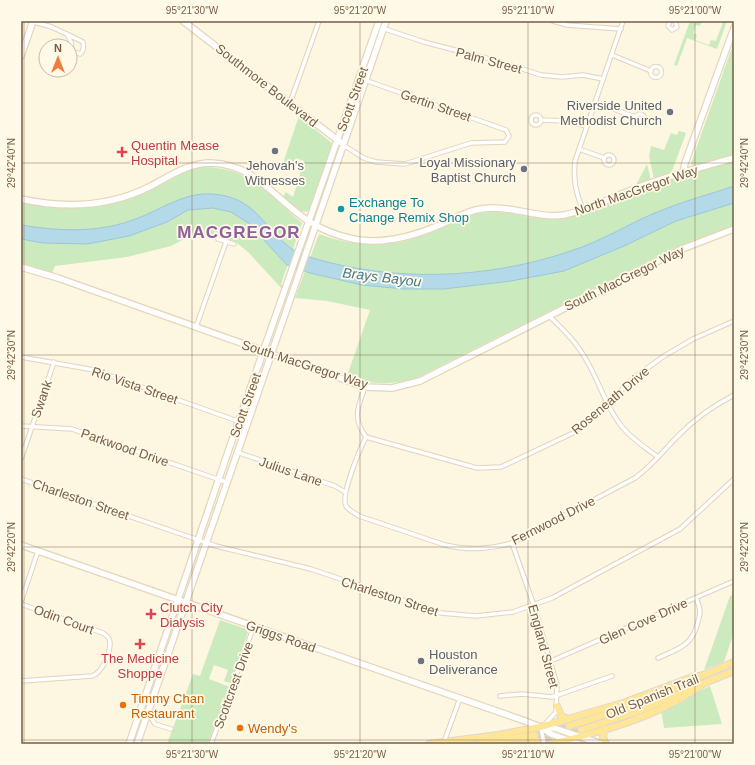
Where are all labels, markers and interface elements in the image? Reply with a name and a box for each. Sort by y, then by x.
text: 95°21'30"W [166,5,219,16]
text: 95°21'20"W [334,5,387,16]
text: 95°21'10"W [502,5,555,16]
text: 95°21'00"W [669,5,722,16]
north arrow [38,38,78,78]
street label: Southmore Boulevard [213,41,321,130]
text: N [54,42,62,54]
street label: Palm Street [454,44,524,77]
street label: Scott Street [334,64,371,134]
street label: Gertin Street [399,86,473,125]
place label: Riverside United Methodist Church [560,98,662,128]
marker: Riverside United Methodist Church [665,107,675,117]
text: 29°42'40"N [6,138,17,188]
place label: Quentin Mease Hospital [131,138,219,168]
text: 29°42'40"N [739,138,750,188]
marker: Quentin Mease Hospital [116,146,128,158]
marker: Jehovah's Witnesses [270,146,280,156]
place label: Loyal Missionary Baptist Church [419,155,516,185]
place label: Jehovah's Witnesses [245,158,305,188]
street label: North MacGregor Way [572,162,700,219]
marker: Loyal Missionary Baptist Church [519,164,529,174]
place label: Exchange To Change Remix Shop [349,195,469,225]
marker: Exchange To Change Remix Shop [336,204,346,214]
district label: MACGREGOR [177,223,301,242]
street label: South MacGregor Way [562,243,687,314]
water label: Brays Bayou [342,264,423,290]
text: 29°42'30"N [6,330,17,380]
text: 29°42'30"N [739,330,750,380]
street label: South MacGregor Way [240,337,370,392]
street label: Rio Vista Street [90,364,180,407]
street label: Roseneath Drive [568,364,652,437]
street label: Scott Street [227,370,264,440]
street label: Swank [28,378,55,420]
street label: Parkwood Drive [79,425,171,470]
street label: Julius Lane [257,454,324,489]
street label: Charleston Street [31,476,131,523]
street label: Fernwood Drive [509,493,598,548]
text: 29°42'20"N [6,522,17,572]
text: 29°42'20"N [739,522,750,572]
street label: Charleston Street [339,574,441,619]
street label: Glen Cove Drive [597,595,690,648]
place label: Clutch City Dialysis [160,600,223,630]
street label: Odin Court [32,602,96,637]
street label: England Street [525,603,562,690]
marker: Clutch City Dialysis [145,608,157,620]
street label: Griggs Road [244,618,318,655]
marker: The Medicine Shoppe [135,639,145,649]
street label: Scottcrest Drive [211,639,256,731]
place label: Houston Deliverance [429,647,498,677]
place label: The Medicine Shoppe [101,651,179,681]
marker: Houston Deliverance [416,656,426,666]
street label: Old Spanish Trail [603,671,701,722]
place label: Timmy Chan Restaurant [131,691,204,721]
marker: Timmy Chan Restaurant [118,700,128,710]
place label: Wendy's [248,721,298,736]
marker: Wendy's [235,723,245,733]
text: 95°21'30"W [166,749,219,760]
text: 95°21'20"W [334,749,387,760]
text: 95°21'10"W [502,749,555,760]
text: 95°21'00"W [669,749,722,760]

